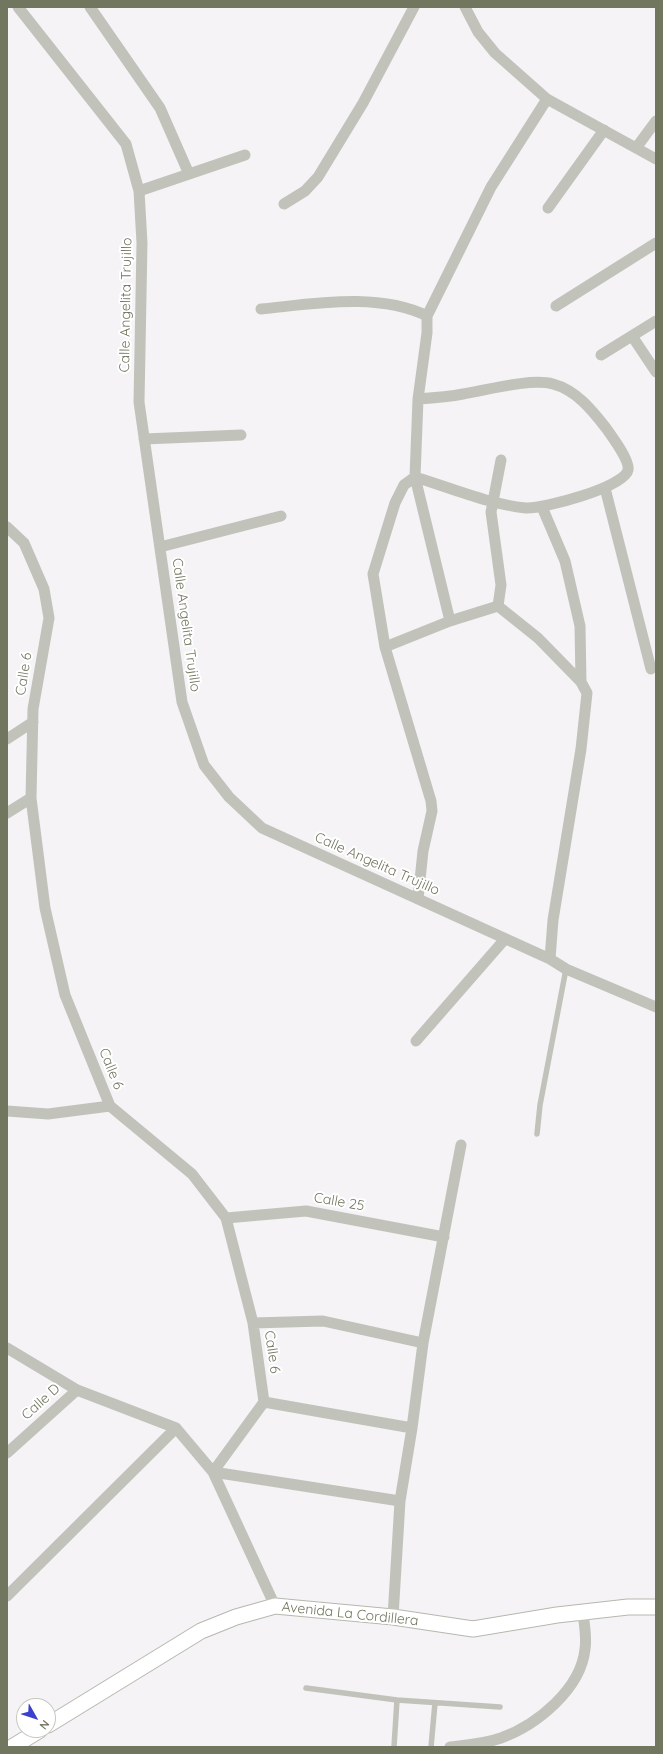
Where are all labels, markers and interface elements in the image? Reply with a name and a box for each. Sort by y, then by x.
street label: Calle Angelita Trujillo [116,237,136,373]
street label: Calle Angelita Trujillo [168,557,204,693]
street label: Calle 6 [12,651,36,697]
street label: Calle Angelita Trujillo [312,829,442,899]
street label: Calle 6 [95,1046,127,1092]
street label: Calle 25 [312,1189,366,1215]
street label: Calle 6 [261,1329,283,1375]
street label: Calle D [18,1380,64,1424]
street label: Avenida La Cordillera [281,1598,419,1630]
north arrow [16,1698,56,1738]
text: N [37,1717,53,1732]

